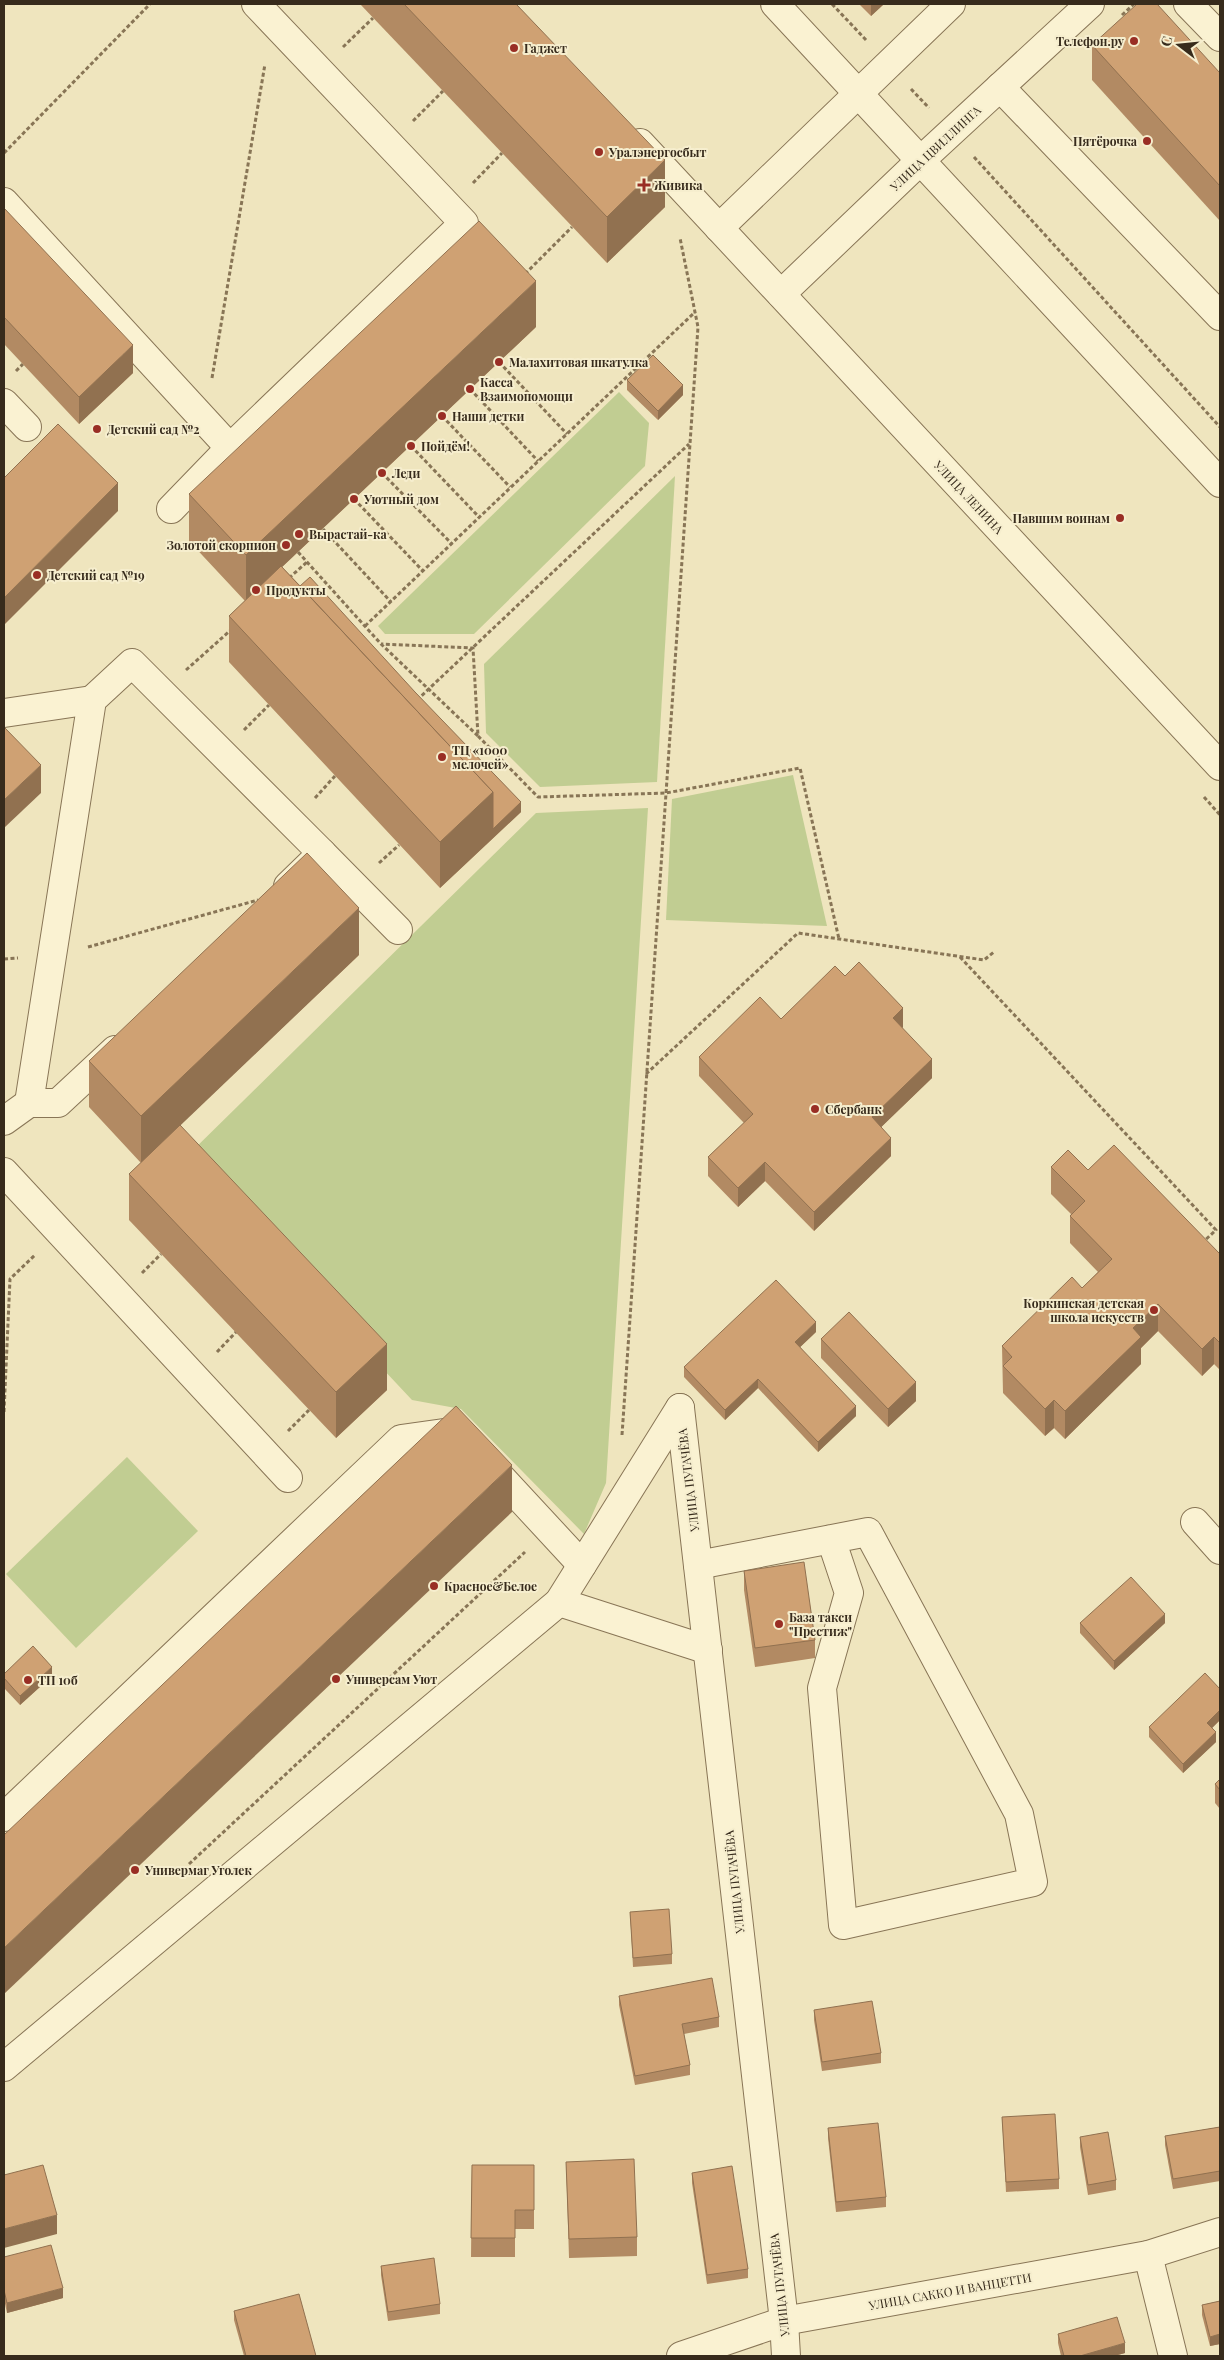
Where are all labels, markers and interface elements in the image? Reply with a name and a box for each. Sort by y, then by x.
north arrow [1154,20,1204,70]
place label: Телефон.ру [1056,33,1125,49]
text: С [1156,34,1177,49]
marker: Телефон.ру [1128,35,1140,47]
place label: Гаджет [524,40,567,56]
marker: Гаджет [508,42,520,54]
street label: УЛИЦА ЦВИЛЛИНГА [886,102,984,195]
place label: Пятёрочка [1073,133,1138,149]
marker: Пятёрочка [1141,135,1153,147]
place label: Уралэнергосбыт [608,144,707,160]
marker: Уралэнергосбыт [593,146,605,158]
place label: Живика [653,177,703,193]
marker: Живика [638,179,650,191]
place label: Малахитовая шкатулка [509,354,649,370]
marker: Малахитовая шкатулка [493,356,505,368]
place label: Касса Взаимопомощи [480,374,573,404]
marker: Касса Взаимопомощи [464,383,476,395]
place label: Наши детки [452,408,524,424]
marker: Наши детки [436,410,448,422]
place label: Детский сад №2 [107,421,200,437]
marker: Детский сад №2 [91,423,103,435]
place label: Пойдём! [421,438,470,454]
marker: Пойдём! [405,440,417,452]
street label: УЛИЦА ЛЕНИНА [930,456,1007,537]
place label: Леди [391,465,420,481]
marker: Леди [376,467,388,479]
place label: Уютный дом [363,491,439,507]
marker: Уютный дом [348,493,360,505]
place label: Павшим воинам [1012,510,1110,526]
marker: Павшим воинам [1114,512,1126,524]
place label: Вырастай-ка [309,526,387,542]
marker: Вырастай-ка [293,528,305,540]
place label: Золотой скорпион [167,537,276,553]
marker: Золотой скорпион [280,539,292,551]
place label: Детский сад №19 [47,567,145,583]
marker: Детский сад №19 [31,569,43,581]
place label: Продукты [266,582,326,598]
marker: Продукты [250,584,262,596]
place label: ТЦ «1000 мелочей» [452,742,509,772]
marker: ТЦ «1000 мелочей» [436,751,448,763]
place label: Сбербанк [825,1101,882,1117]
marker: Сбербанк [809,1103,821,1115]
place label: Коркинская детская школа искусств [1023,1295,1144,1325]
marker: Коркинская детская школа искусств [1148,1304,1160,1316]
street label: УЛИЦА ПУГАЧЁВА [674,1427,702,1533]
place label: Красное&Белое [444,1578,537,1594]
marker: Красное&Белое [428,1580,440,1592]
place label: База такси "Престиж" [789,1609,852,1639]
marker: База такси "Престиж" [773,1618,785,1630]
place label: Универсам Уют [345,1671,437,1687]
place label: ТП 10б [38,1672,78,1688]
marker: Универсам Уют [330,1673,342,1685]
marker: ТП 10б [22,1674,34,1686]
street label: УЛИЦА ПУГАЧЁВА [721,1829,747,1935]
place label: Универмаг Уголек [144,1862,252,1878]
marker: Универмаг Уголек [129,1864,141,1876]
street label: УЛИЦА ПУГАЧЁВА [766,2232,792,2338]
street label: УЛИЦА САККО И ВАНЦЕТТИ [866,2269,1033,2313]

